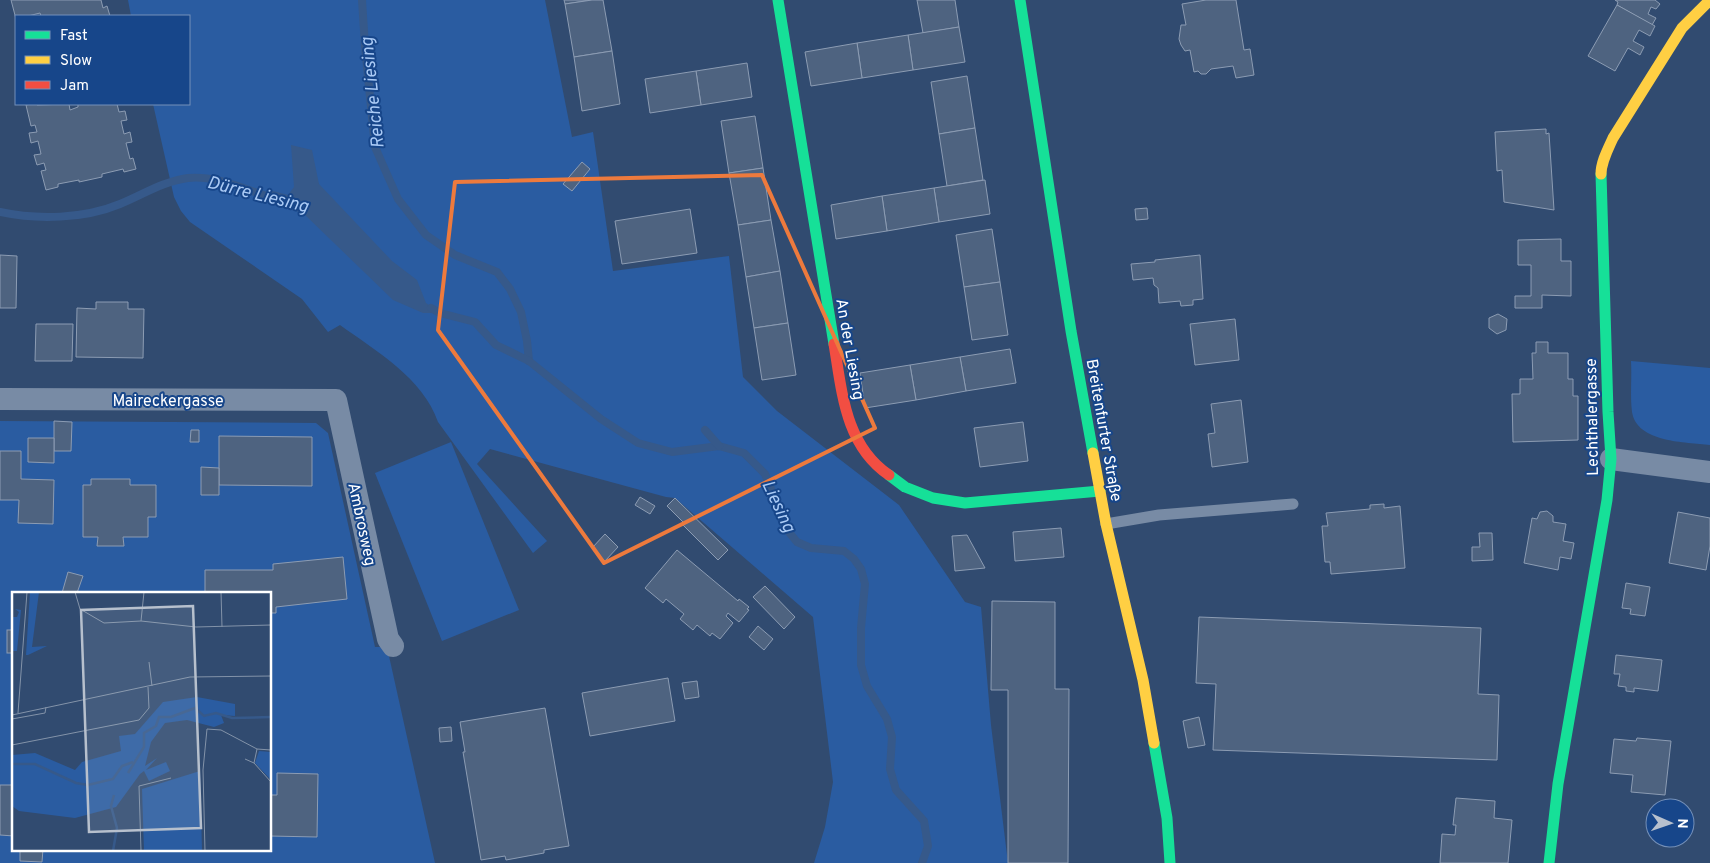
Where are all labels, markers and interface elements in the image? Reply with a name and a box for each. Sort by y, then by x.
legend [15,15,190,105]
text: Fast [60,27,88,46]
water label: Reiche Liesing [356,36,391,150]
text: Slow [60,52,92,71]
text: Jam [60,77,89,96]
water label: Dürre Liesing [205,172,311,219]
street label: An der Liesing [830,297,868,402]
street label: Breitenfurter Straße [1081,357,1125,503]
street label: Lechthalergasse [1582,358,1604,476]
street label: Maireckergasse [112,392,224,412]
water label: Liesing [756,477,800,537]
street label: Ambrosweg [342,481,380,568]
inset map [12,592,271,850]
north arrow [1645,798,1695,848]
text: N [1673,818,1690,829]

